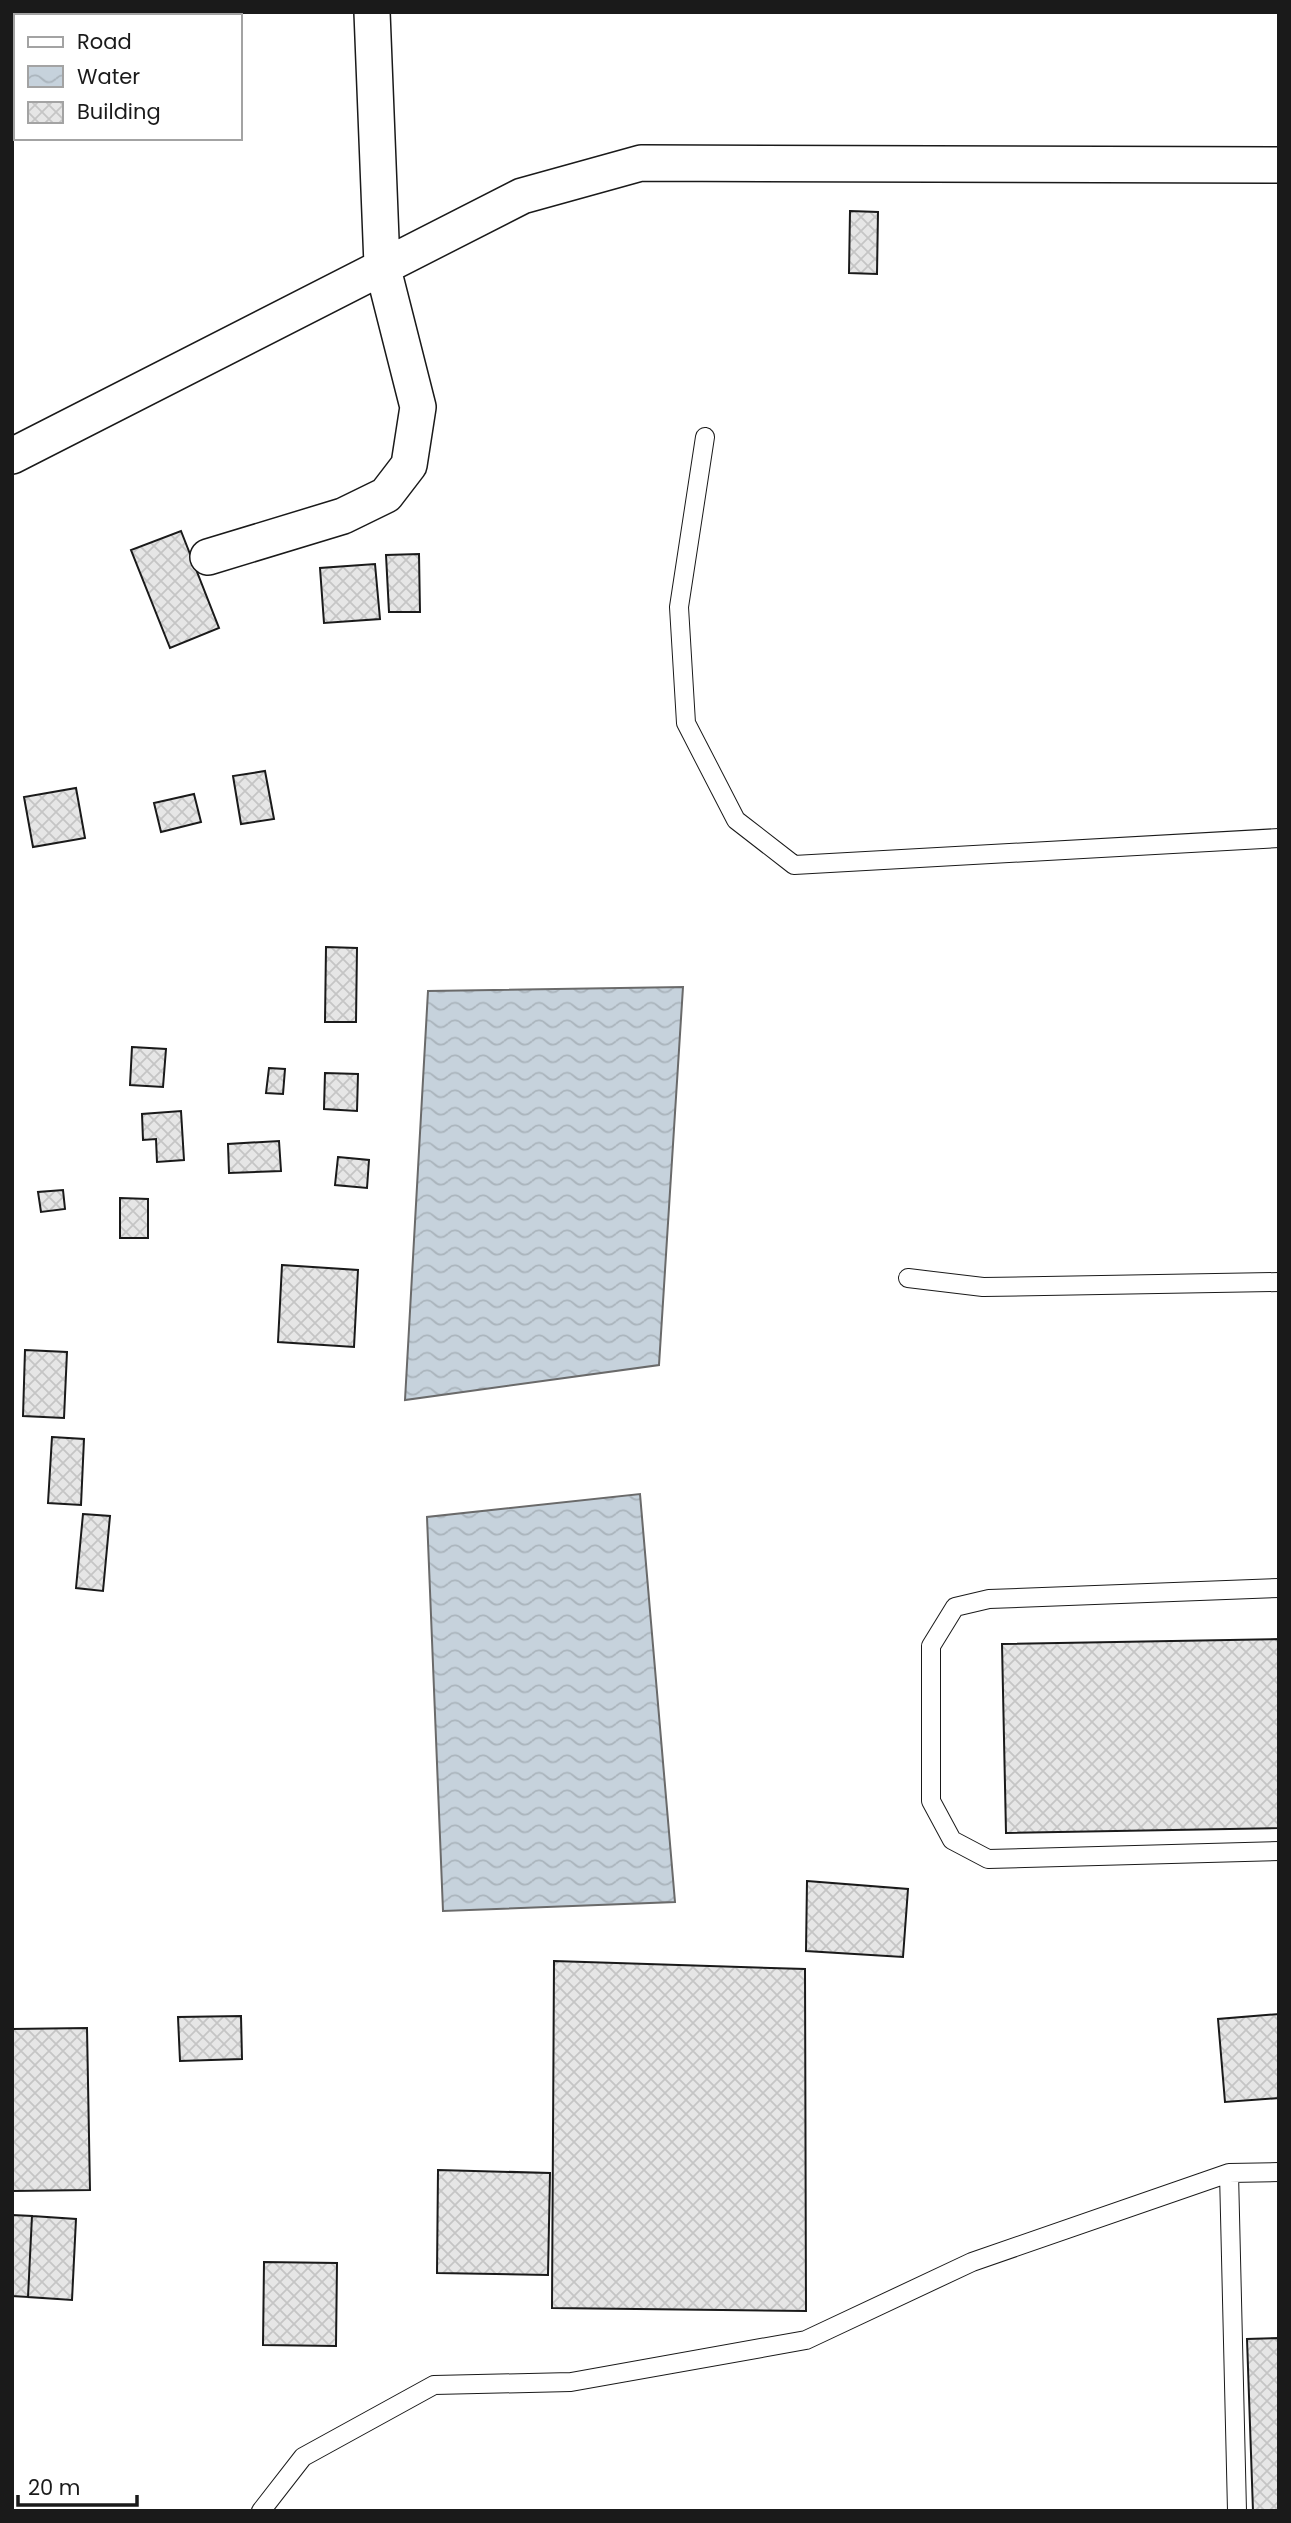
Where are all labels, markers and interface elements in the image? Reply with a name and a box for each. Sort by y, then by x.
legend [14,14,242,140]
text: Road [77,27,132,56]
text: Water [77,62,140,91]
text: Building [77,97,161,126]
scale bar [18,2464,136,2508]
text: 20 m [28,2473,81,2502]

